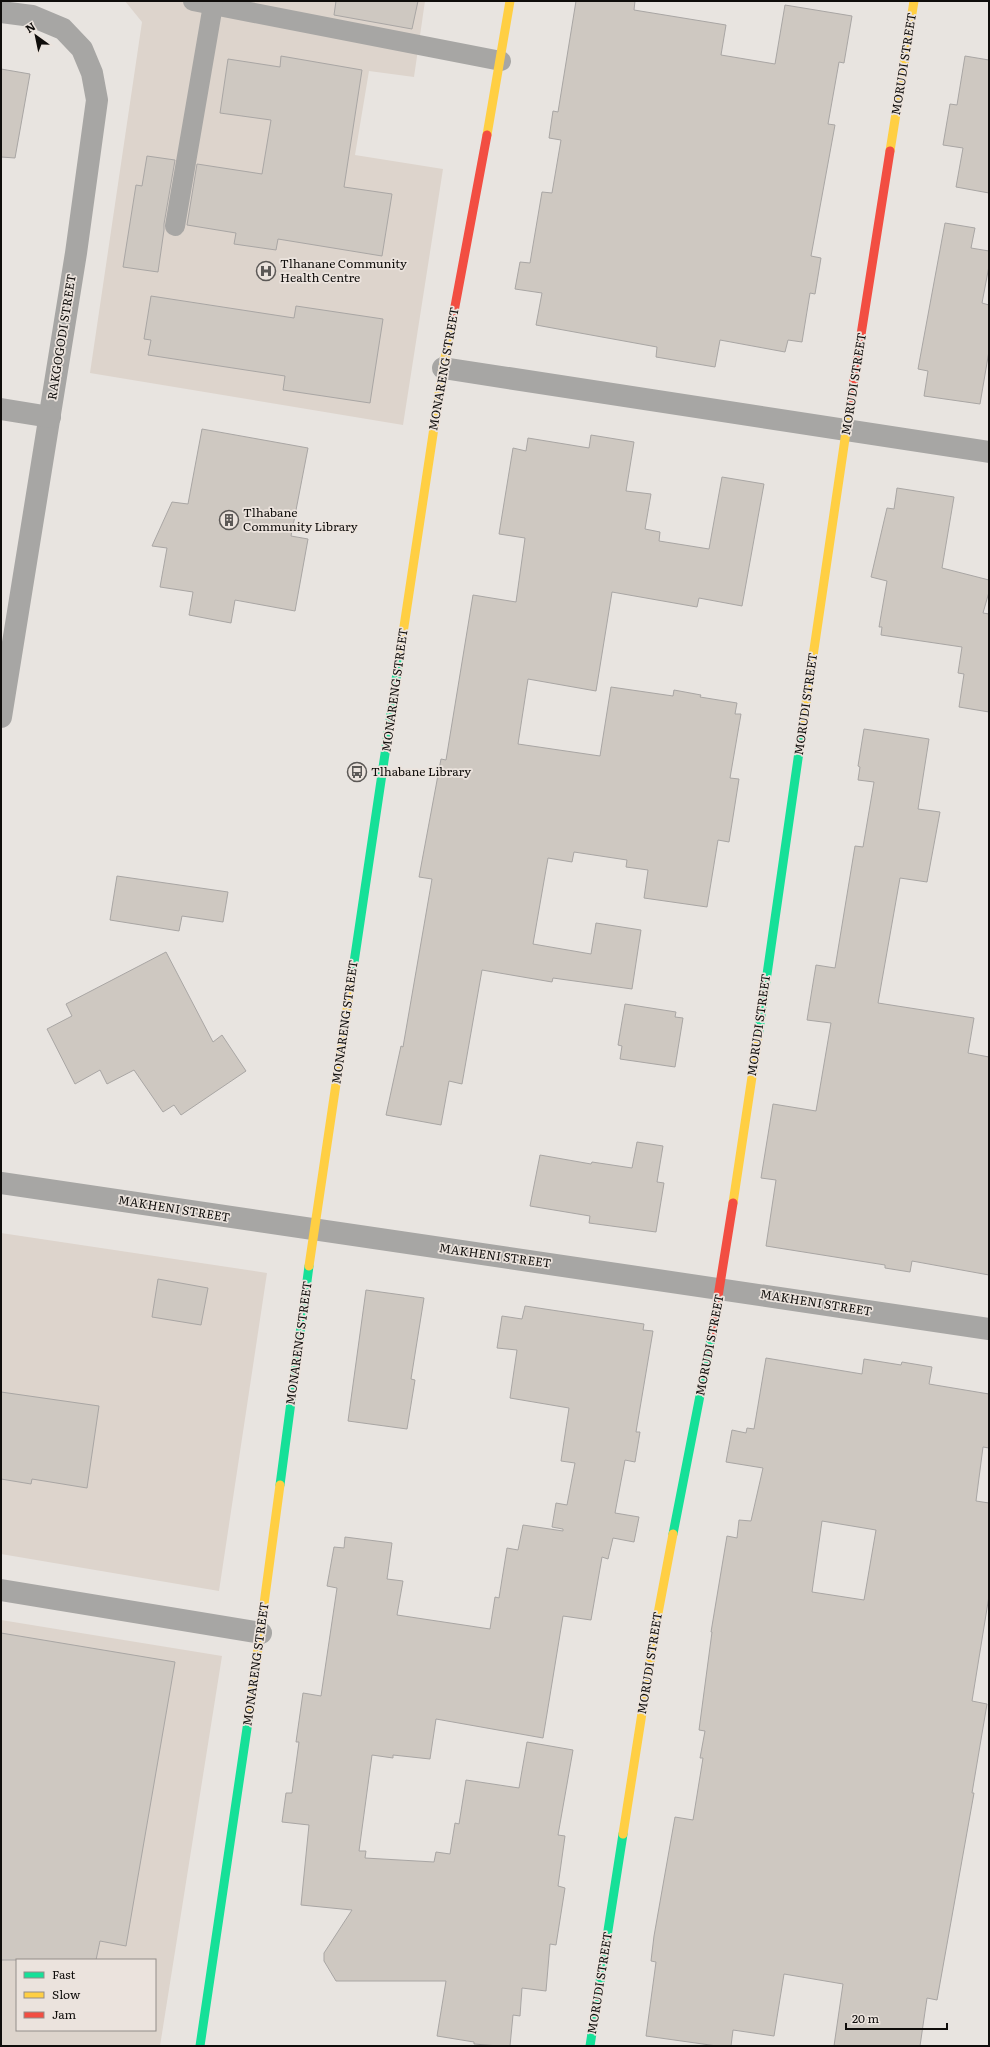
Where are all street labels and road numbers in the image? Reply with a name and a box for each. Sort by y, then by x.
street label: MORUDI STREET [886,11,920,116]
street label: RAKGOGODI STREET [42,273,80,401]
street label: MONARENG STREET [423,306,463,432]
street label: MORUDI STREET [836,331,870,436]
street label: MONARENG STREET [376,627,412,753]
street label: MORUDI STREET [789,651,821,756]
street label: MONARENG STREET [326,959,362,1085]
street label: MORUDI STREET [742,972,774,1077]
street label: MAKHENI STREET [117,1190,232,1226]
street label: MAKHENI STREET [438,1238,553,1272]
street label: MONARENG STREET [280,1280,316,1406]
street label: MAKHENI STREET [759,1284,874,1320]
street label: MORUDI STREET [690,1292,728,1397]
street label: MONARENG STREET [237,1601,273,1727]
street label: MORUDI STREET [632,1610,666,1715]
street label: MORUDI STREET [582,1930,616,2035]

